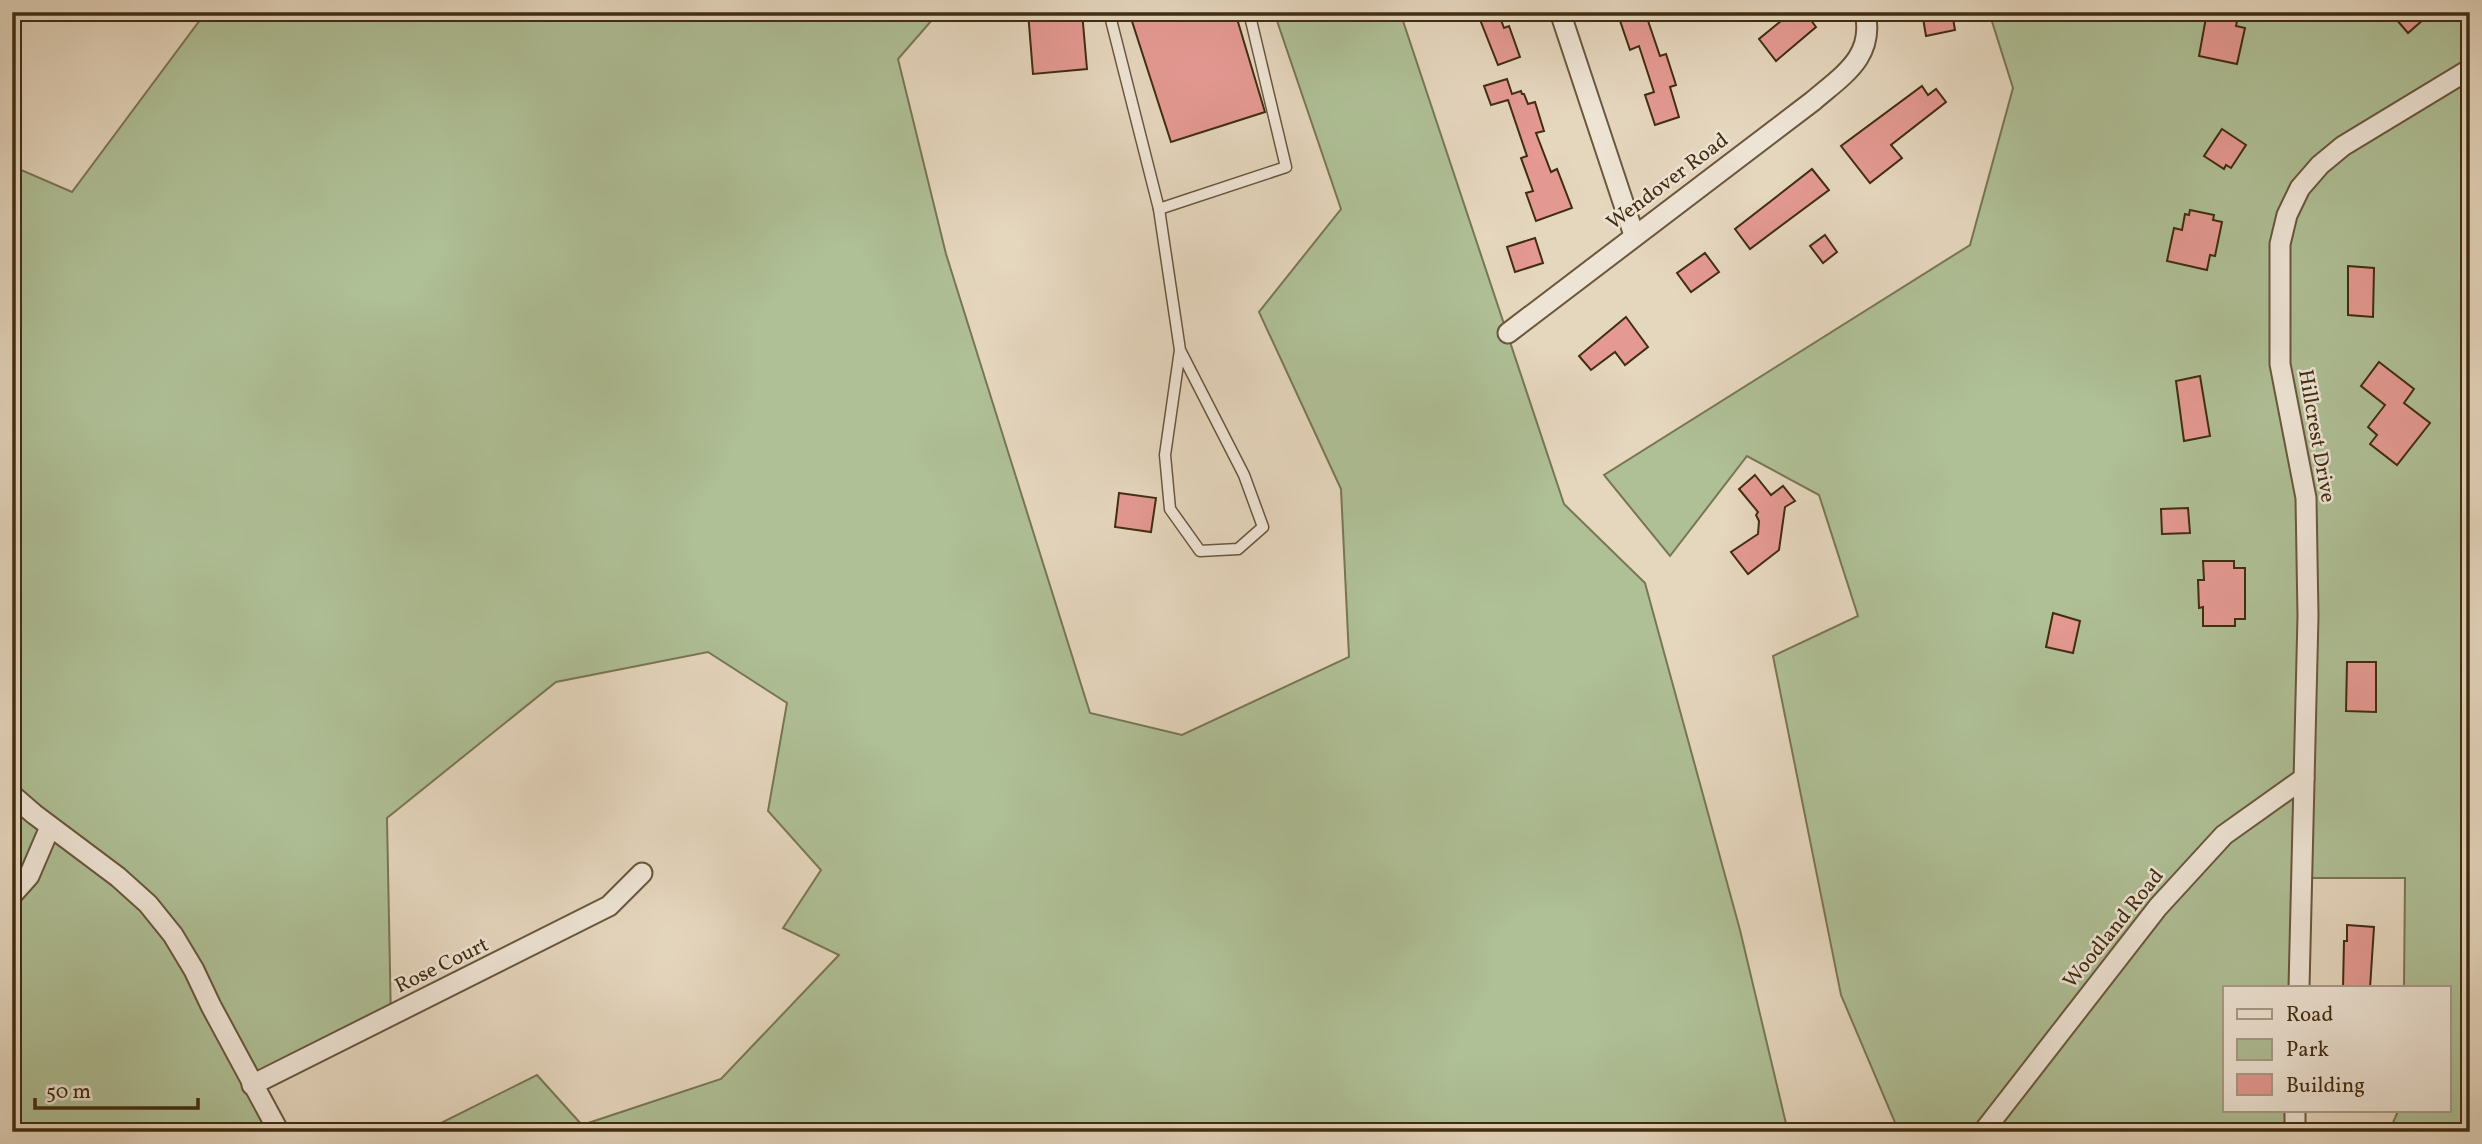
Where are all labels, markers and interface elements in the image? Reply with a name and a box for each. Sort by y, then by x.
street label: Wendover Road [1601,127,1735,237]
street label: Hillcrest Drive [2290,367,2342,505]
street label: Woodland Road [2057,863,2171,995]
street label: Rose Court [390,931,494,1001]
legend [2223,986,2450,1112]
text: Road [2286,1001,2333,1030]
text: Park [2286,1036,2329,1065]
scale bar [35,1067,198,1111]
text: Building [2286,1072,2365,1101]
text: 50 m [46,1078,91,1107]

